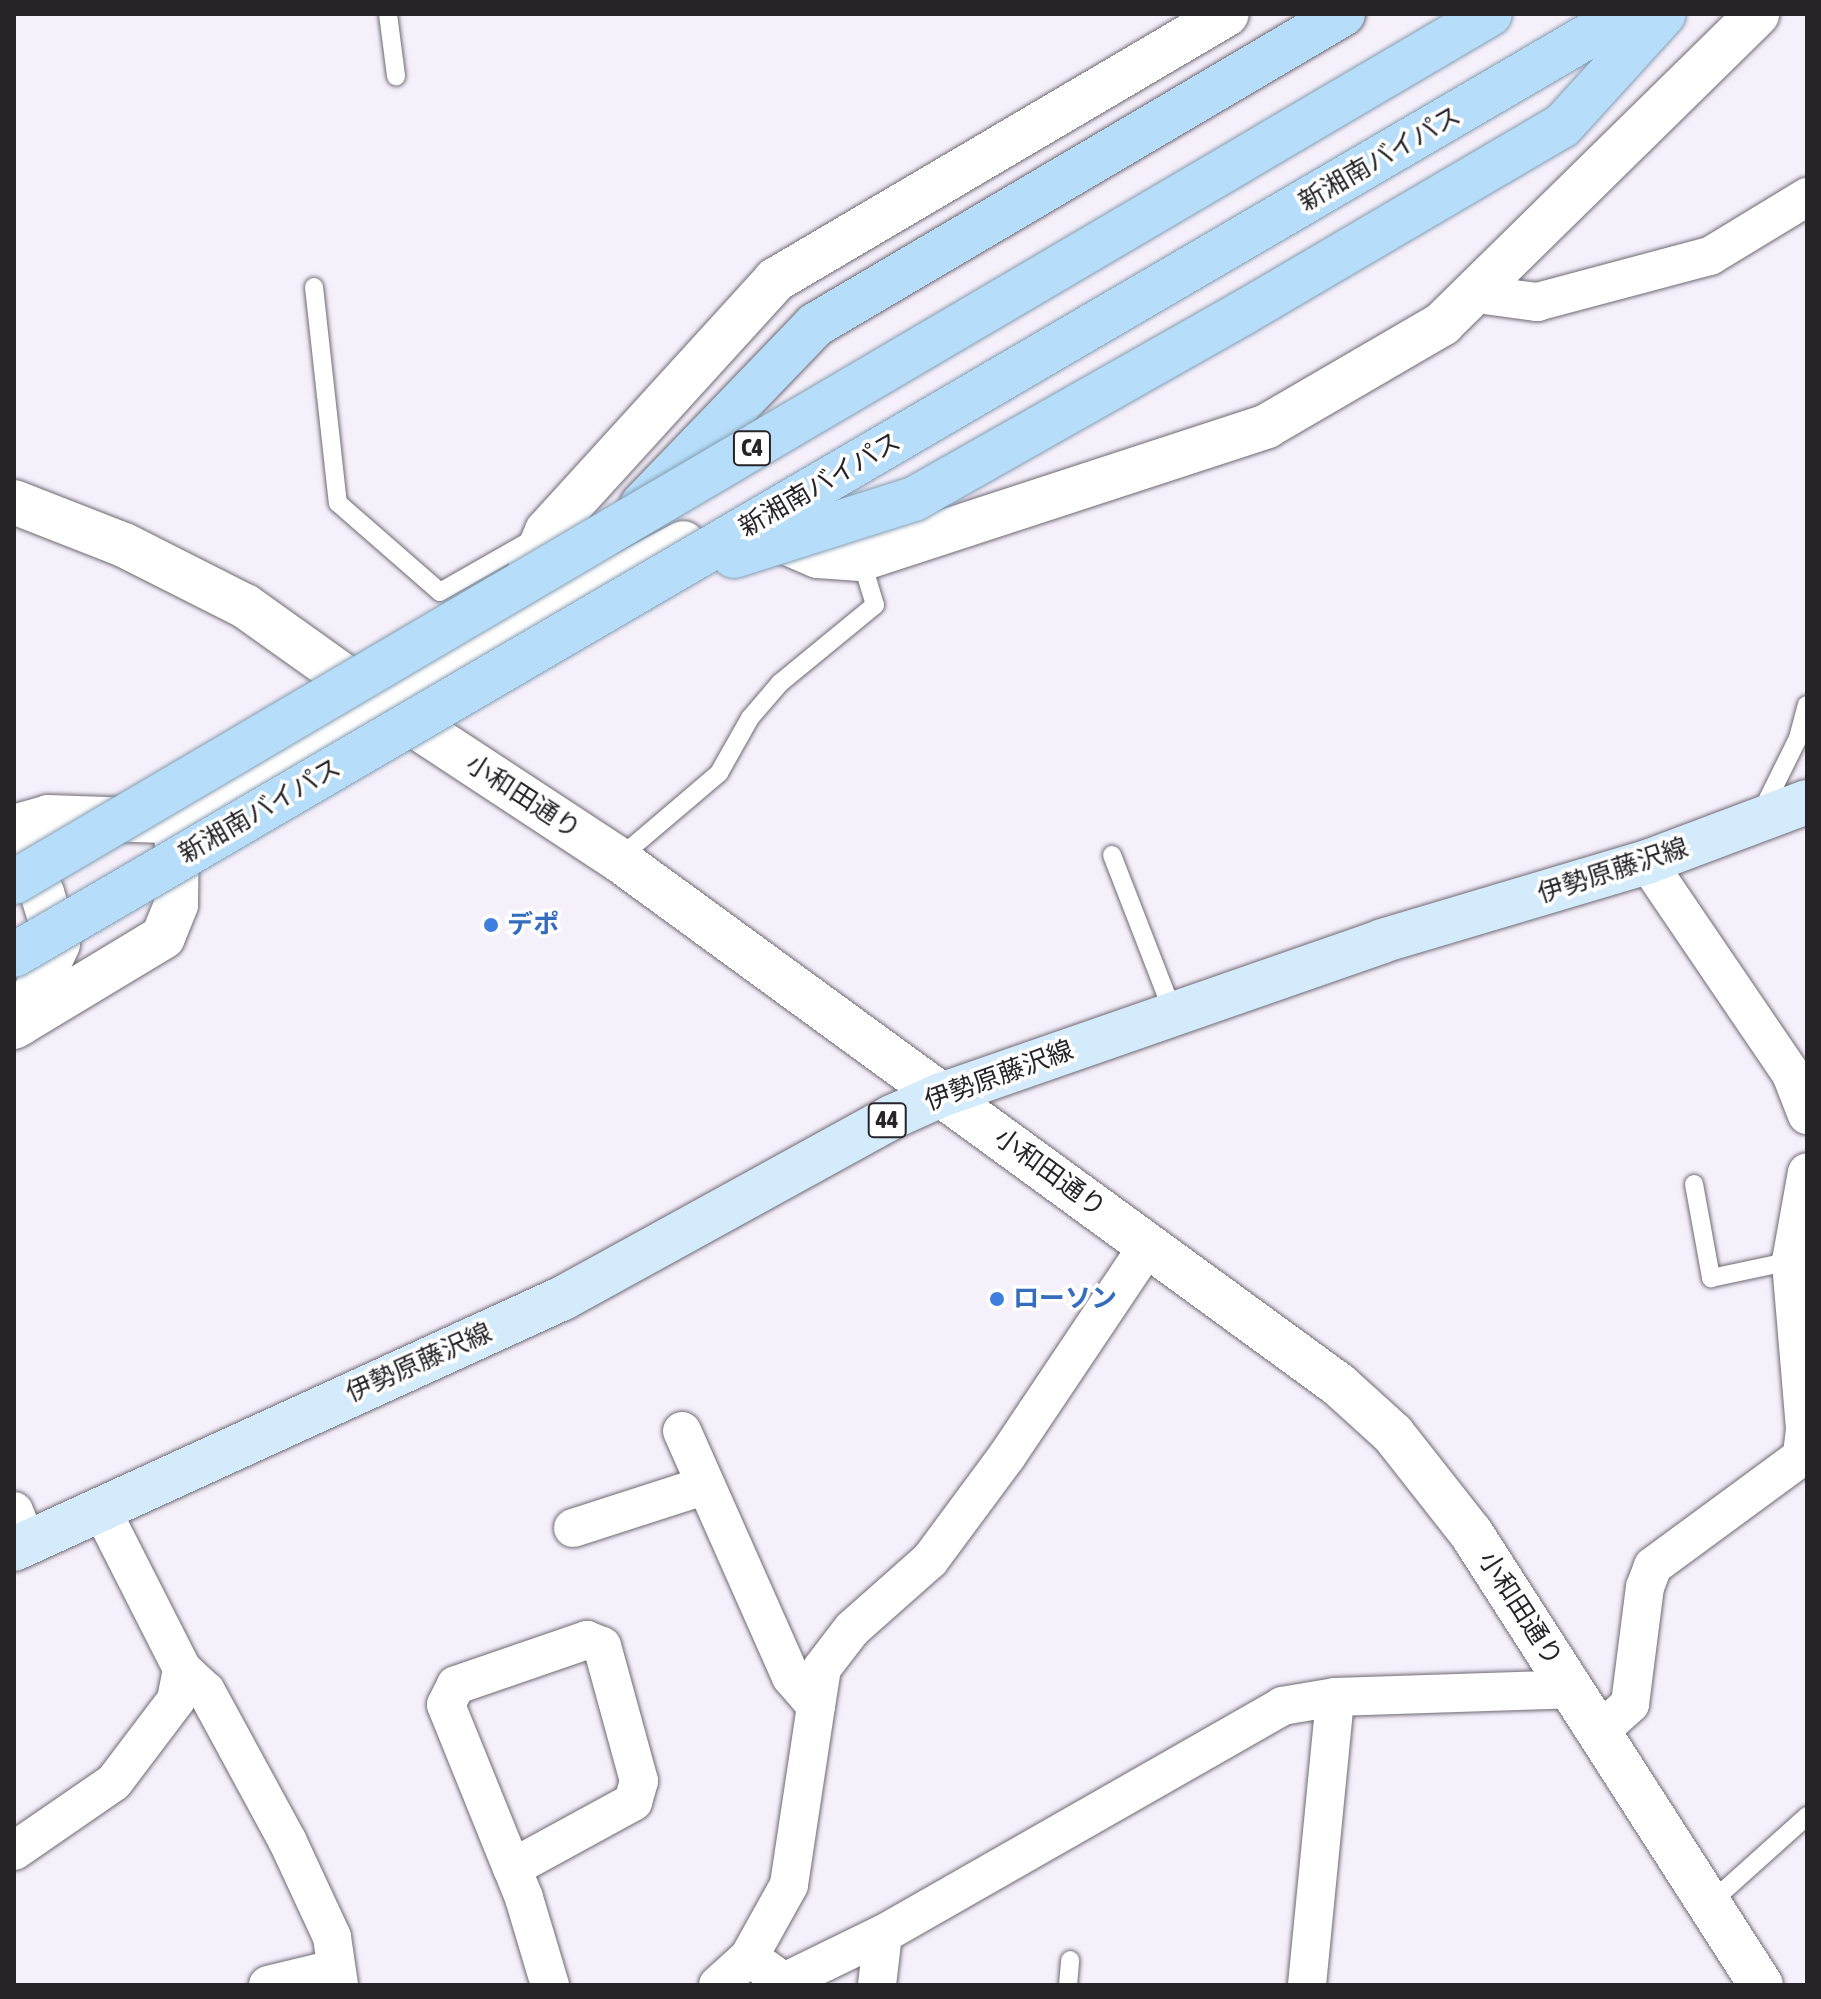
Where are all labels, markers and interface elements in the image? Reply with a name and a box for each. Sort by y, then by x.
street label: 新湘南バイパス [1293,100,1467,218]
street label: 新湘南バイパス [733,426,907,544]
road number: C4 [732,428,772,468]
street label: 小和田通り [460,749,586,845]
street label: 新湘南バイパス [173,752,347,870]
street label: 伊勢原藤沢線 [1534,832,1692,910]
place label: デポ [507,909,559,941]
marker: デポ [482,916,500,934]
street label: 伊勢原藤沢線 [920,1035,1078,1117]
road number: 44 [867,1100,907,1140]
street label: 小和田通り [988,1122,1112,1224]
place label: ローソン [1013,1283,1117,1315]
marker: ローソン [988,1290,1006,1308]
street label: 伊勢原藤沢線 [341,1317,497,1409]
street label: 小和田通り [1472,1546,1568,1672]

